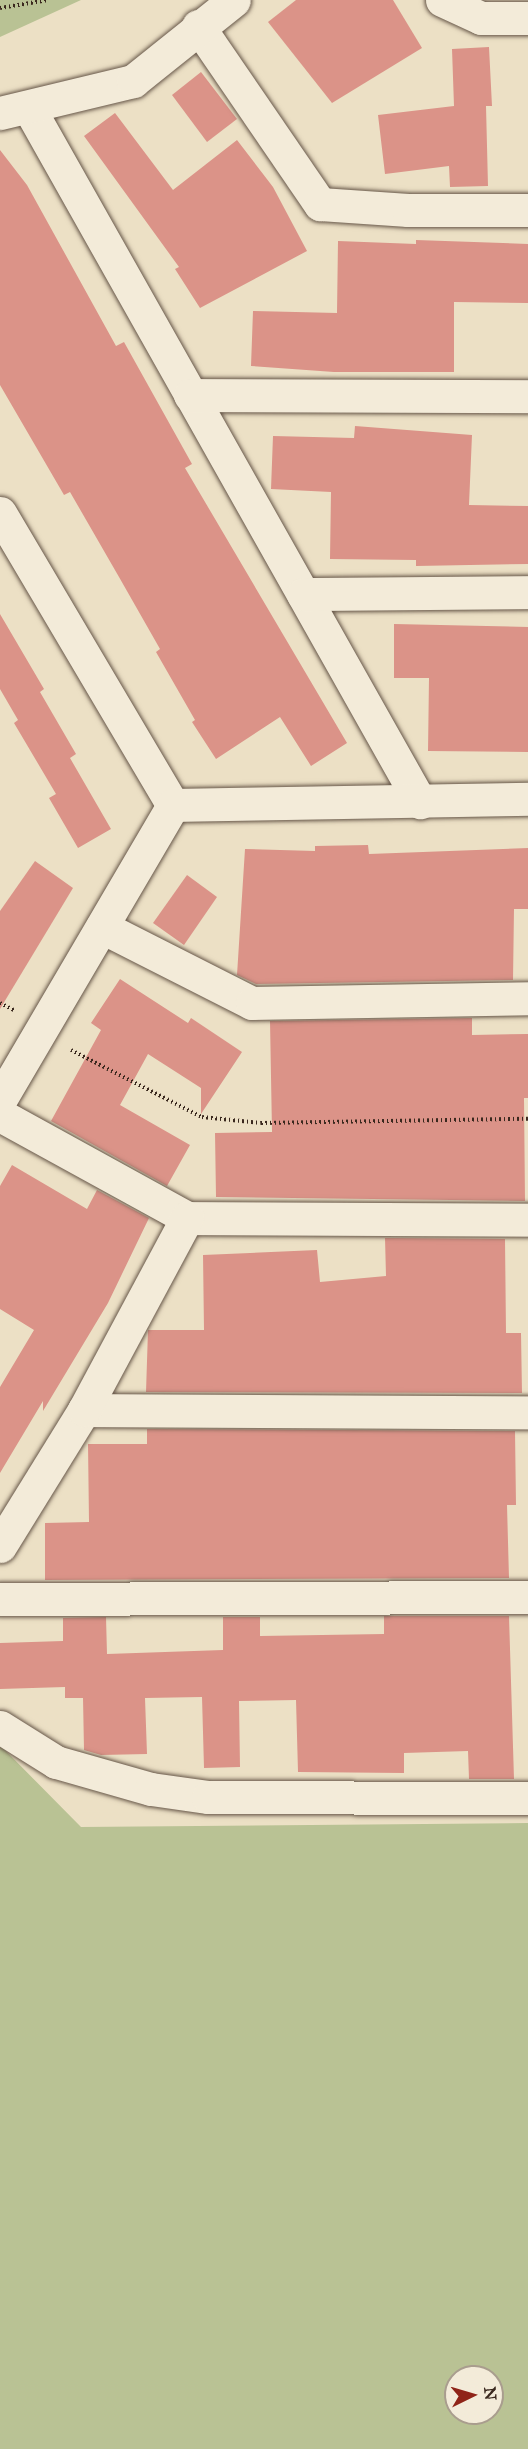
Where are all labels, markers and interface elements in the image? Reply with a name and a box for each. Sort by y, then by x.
north arrow [444,2365,504,2425]
text: N [480,2386,500,2401]

